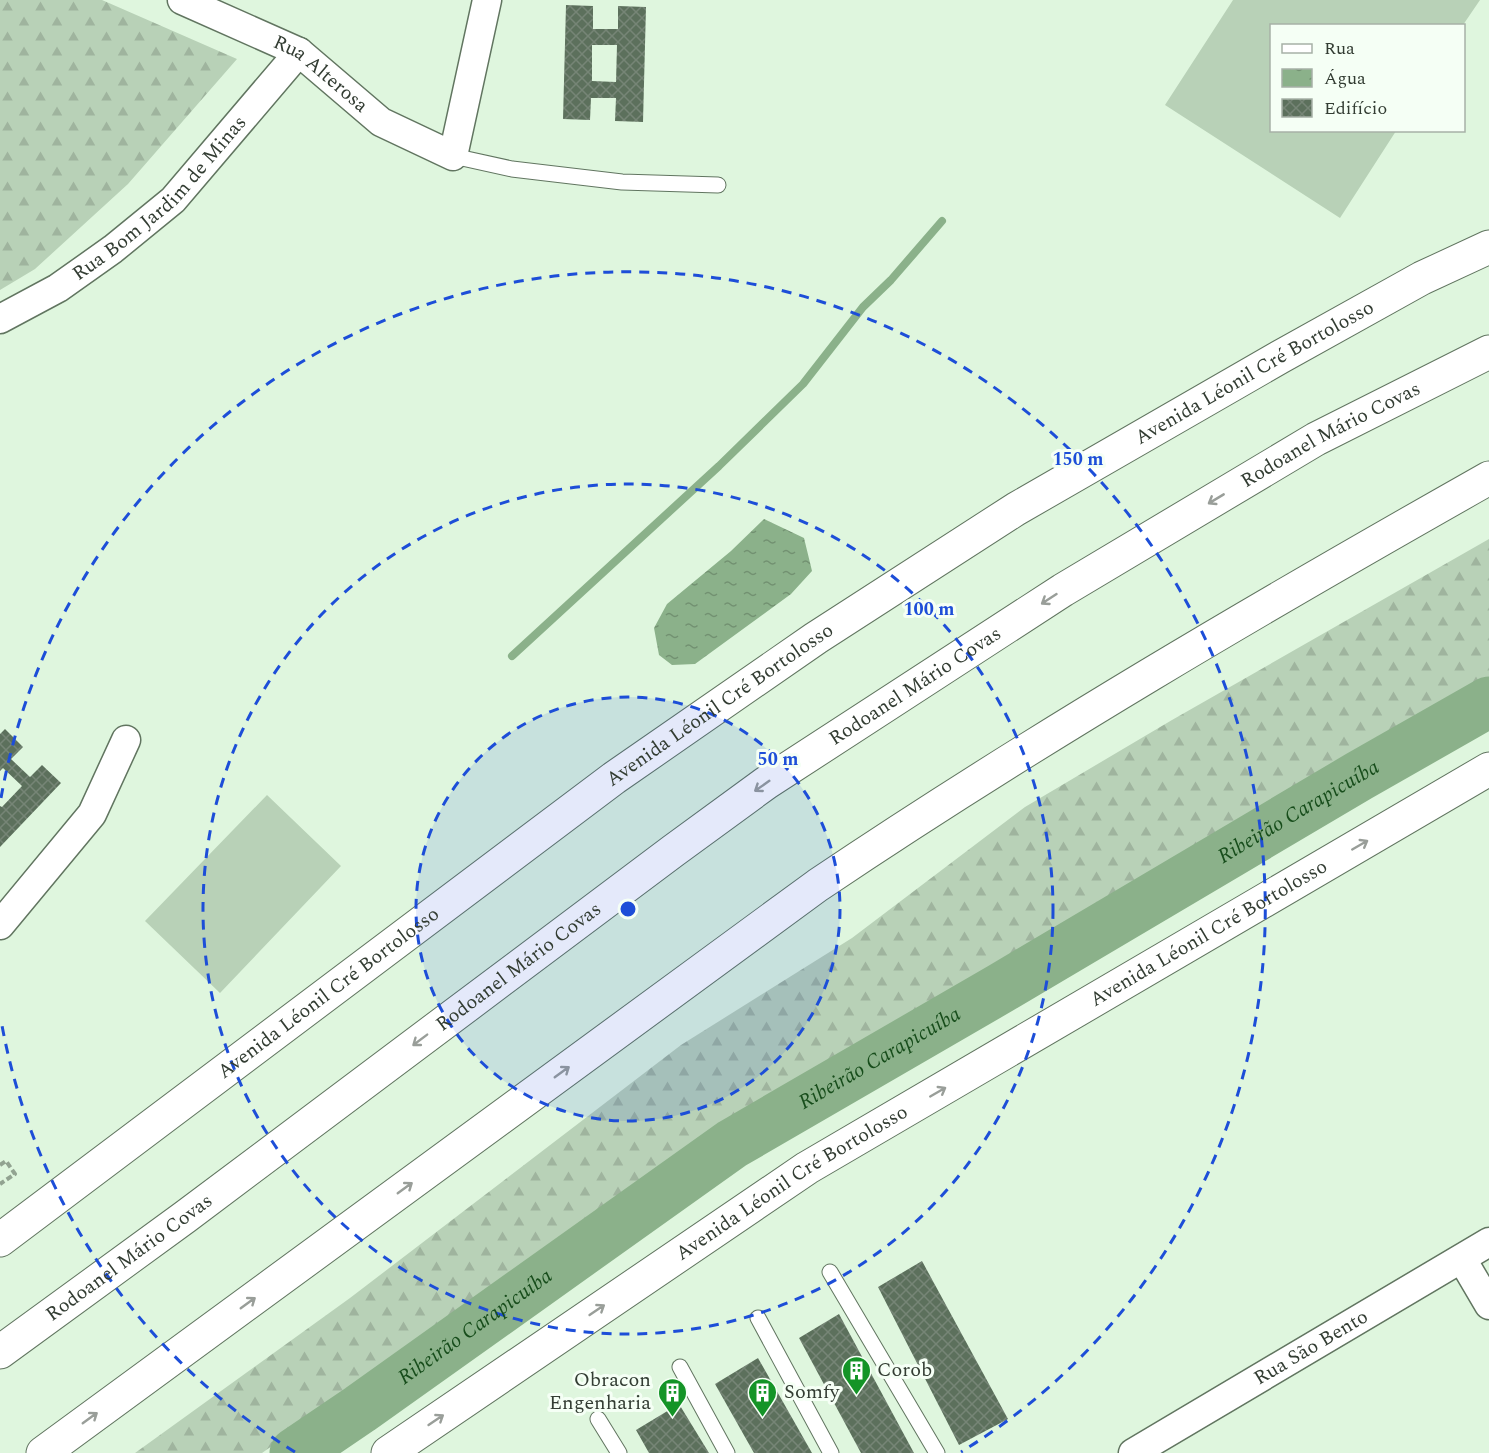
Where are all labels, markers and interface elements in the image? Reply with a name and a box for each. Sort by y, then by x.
legend [1270,24,1465,132]
street label: Rua Alterosa [268,27,375,120]
text: Rua [1324,35,1355,62]
text: Água [1324,65,1366,92]
text: Edifício [1324,95,1387,122]
street label: Rua Bom Jardim de Minas [66,109,254,288]
street label: Avenida Léonil Cré Bortolosso [1129,293,1380,452]
street label: Rodoanel Mário Covas [1235,374,1426,496]
text: 150 m [1052,446,1104,473]
one-way arrow [1208,493,1225,505]
one-way arrow [1040,593,1057,606]
text: 100 m [903,596,955,623]
street label: Avenida Léonil Cré Bortolosso [600,615,840,794]
street label: Rodoanel Mário Covas [823,619,1007,753]
text: 50 m [758,746,798,773]
water label: Ribeirão Carapicuíba [1212,751,1386,872]
one-way arrow [755,780,771,792]
one-way arrow [1351,839,1368,851]
street label: Avenida Léonil Cré Bortolosso [1084,852,1333,1014]
street label: Rodoanel Mário Covas [429,895,608,1039]
street label: Avenida Léonil Cré Bortolosso [211,899,446,1086]
centre of rings [618,899,638,919]
water label: Ribeirão Carapicuíba [792,998,967,1118]
one-way arrow [413,1034,429,1047]
one-way arrow [554,1066,570,1079]
one-way arrow [929,1085,946,1097]
street label: Avenida Léonil Cré Bortolosso [669,1097,914,1268]
one-way arrow [396,1182,412,1194]
street label: Rodoanel Mário Covas [39,1186,219,1329]
water label: Ribeirão Carapicuíba [391,1261,559,1393]
one-way arrow [239,1297,255,1309]
street label: Rua São Bento [1248,1302,1374,1393]
one-way arrow [589,1304,605,1316]
building icon: Corob [840,1354,872,1396]
place label: Corob [877,1355,932,1385]
place label: Obracon Engenharia [549,1365,651,1418]
building icon: Obracon Engenharia [656,1376,688,1418]
building icon: Somfy [747,1376,779,1418]
place label: Somfy [784,1377,841,1407]
one-way arrow [82,1412,98,1425]
one-way arrow [427,1414,444,1426]

